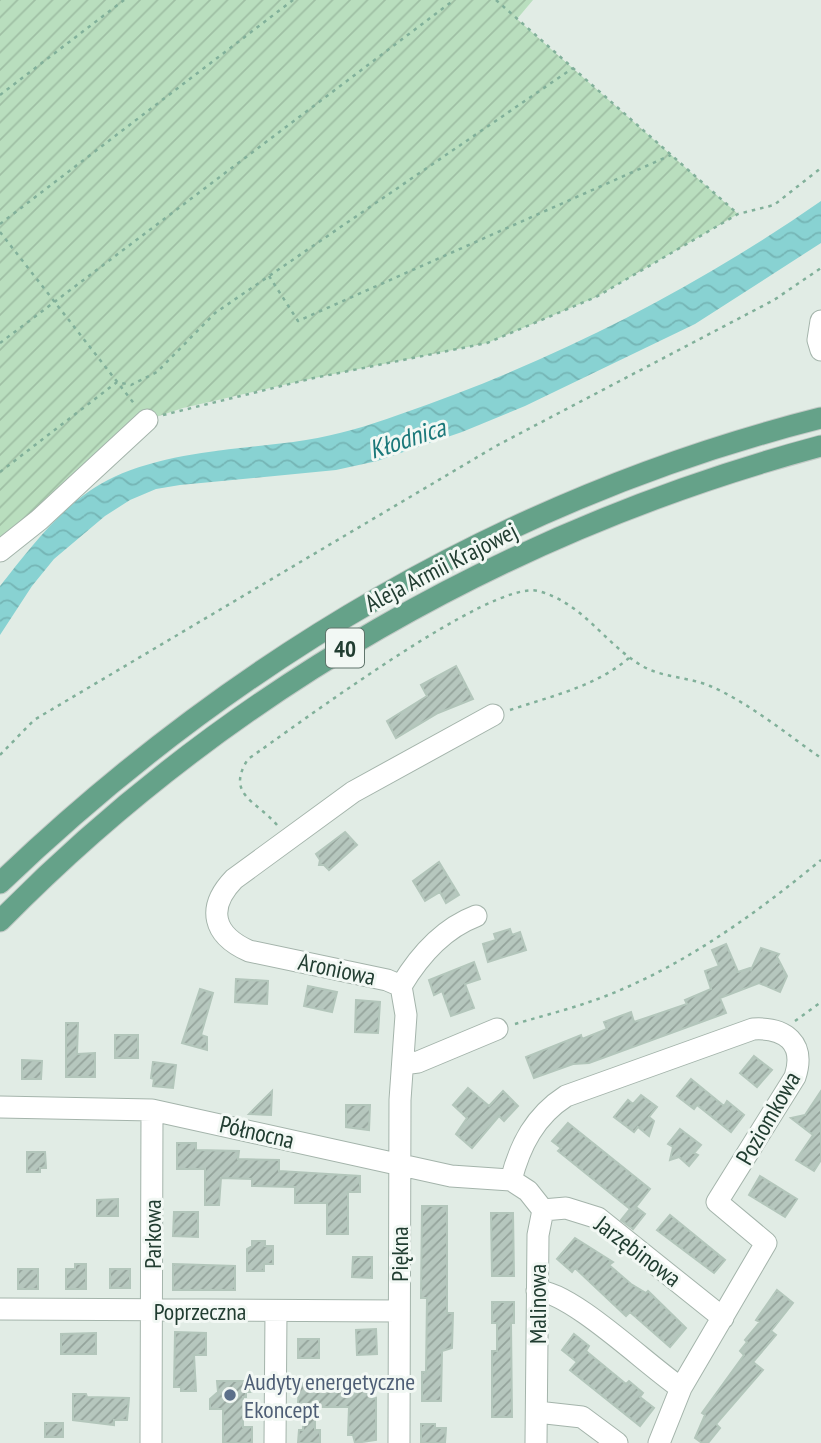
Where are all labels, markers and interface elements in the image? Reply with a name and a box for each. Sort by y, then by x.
water label: Kłodnica [365,410,451,466]
street label: Aleja Armii Krajowej [360,515,522,619]
road number: 40 [326,628,364,668]
street label: Aroniowa [296,946,378,992]
street label: Poziomkowa [729,1066,807,1170]
street label: Północna [217,1108,297,1156]
street label: Parkowa [137,1199,168,1269]
street label: Jarzębinowa [588,1208,687,1294]
street label: Piękna [384,1226,415,1282]
street label: Malinowa [522,1264,553,1344]
street label: Poprzeczna [154,1296,246,1327]
place label: Audyty energetyczne Ekoncept [244,1366,415,1425]
marker: Audyty energetyczne Ekoncept [222,1387,238,1403]

